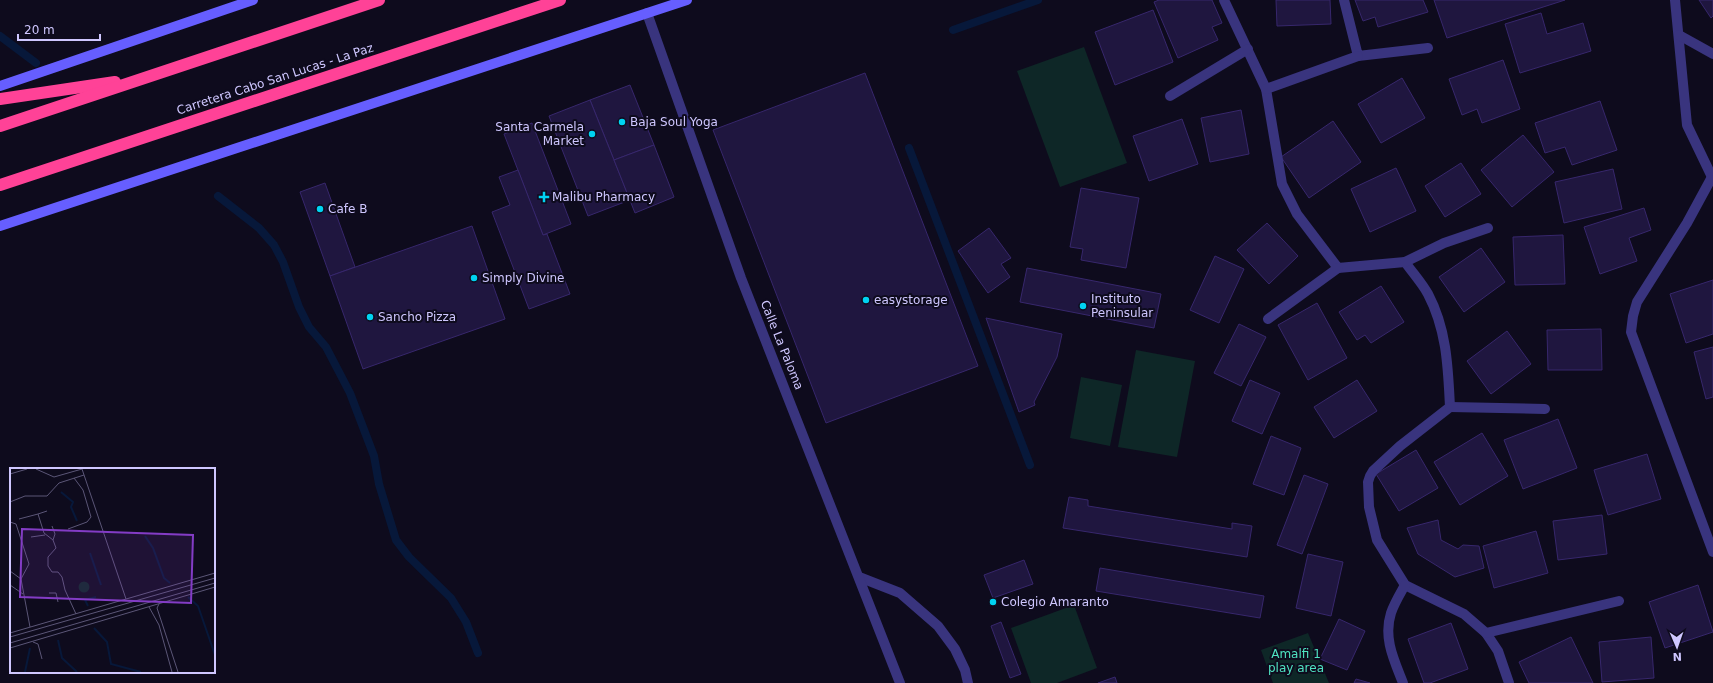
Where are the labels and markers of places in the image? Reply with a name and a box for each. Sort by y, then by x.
place label: Baja Soul Yoga [630,115,718,129]
marker: Baja Soul Yoga [617,117,627,127]
place label: Santa Carmela Market [495,120,584,148]
marker: Santa Carmela Market [587,129,597,139]
place label: Malibu Pharmacy [552,190,655,204]
marker: Malibu Pharmacy [539,192,549,202]
place label: Cafe B [328,202,367,216]
marker: Cafe B [315,204,325,214]
place label: Simply Divine [482,271,565,285]
marker: Simply Divine [469,273,479,283]
place label: Instituto Peninsular [1091,292,1153,320]
place label: easystorage [874,293,948,307]
marker: easystorage [861,295,871,305]
marker: Instituto Peninsular [1078,301,1088,311]
place label: Sancho Pizza [378,310,456,324]
marker: Sancho Pizza [365,312,375,322]
place label: Colegio Amaranto [1001,595,1109,609]
marker: Colegio Amaranto [988,597,998,607]

